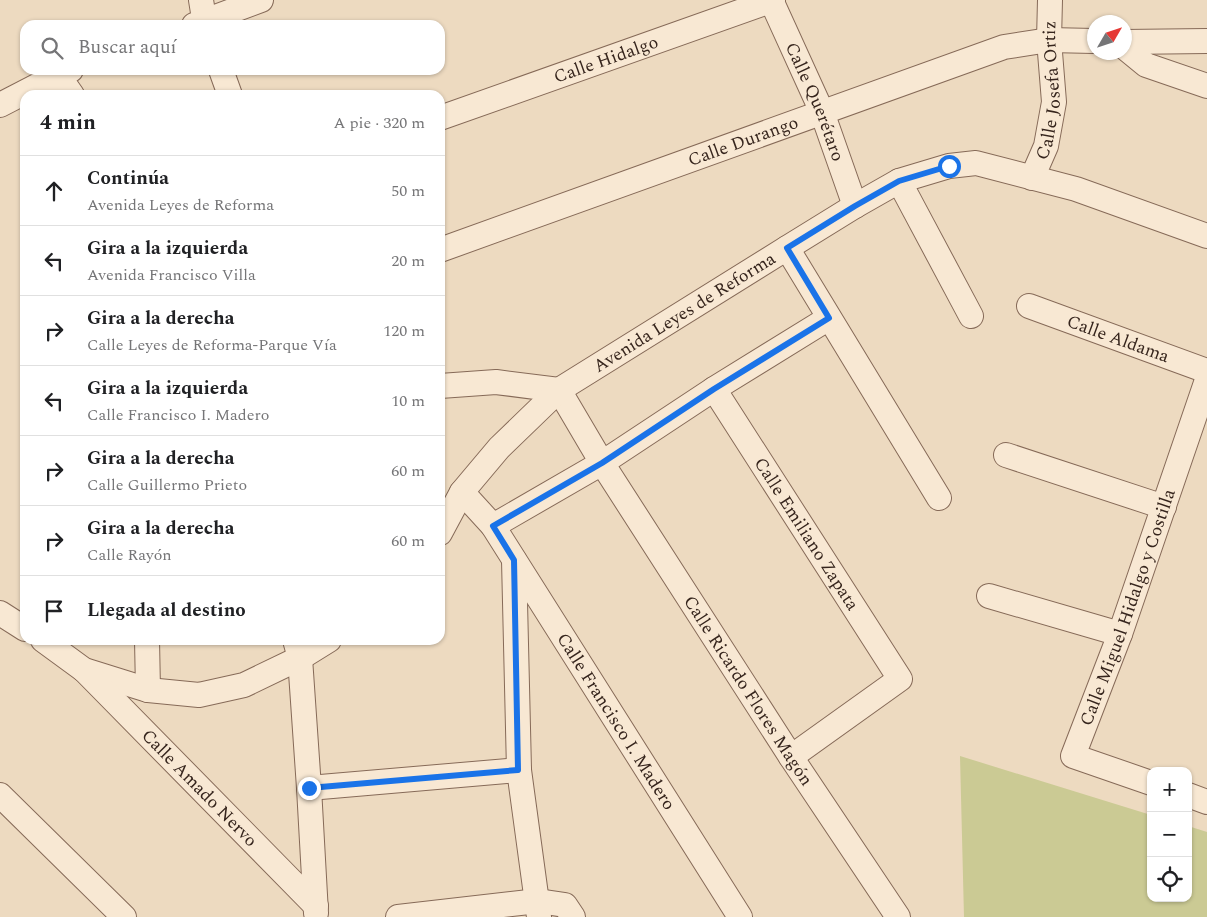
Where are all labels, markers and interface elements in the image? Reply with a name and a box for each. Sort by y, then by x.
north arrow [1087,15,1132,60]
search box [20,20,445,75]
street label: Calle Josefa Ortiz [1028,20,1068,165]
street label: Calle Hidalgo [550,29,662,91]
text: Buscar aquí [78,33,177,62]
icon: search [38,34,66,62]
street label: Calle Querétaro [778,38,851,165]
text: 4 min [40,107,96,139]
street label: Calle Durango [684,109,802,174]
text: A pie · 320 m [333,111,425,135]
route start [938,155,961,178]
text: Continúa [87,164,169,193]
icon: ahead [40,177,68,205]
text: 50 m [391,179,425,203]
text: Avenida Leyes de Reforma [87,193,274,217]
text: Gira a la izquierda [87,234,248,263]
street label: Avenida Leyes de Reforma [588,245,781,380]
icon: left [40,247,68,275]
text: 20 m [391,249,425,273]
text: Avenida Francisco Villa [87,263,256,287]
text: Gira a la derecha [87,304,234,333]
street label: Calle Aldama [1063,308,1173,370]
icon: right [40,317,68,345]
text: 120 m [383,319,425,343]
text: Calle Leyes de Reforma-Parque Vía [87,333,337,357]
text: Gira a la izquierda [87,374,248,403]
icon: left [40,387,68,415]
text: 10 m [391,389,425,413]
text: Calle Francisco I. Madero [87,403,269,427]
text: Gira a la derecha [87,444,234,473]
street label: Calle Emiliano Zapata [747,452,866,616]
icon: right [40,457,68,485]
text: 60 m [391,459,425,483]
text: Calle Guillermo Prieto [87,473,247,497]
street label: Calle Miguel Hidalgo y Costilla [1073,485,1183,730]
text: Gira a la derecha [87,514,234,543]
icon: right [40,527,68,555]
text: 60 m [391,529,425,553]
text: Calle Rayón [87,543,172,567]
street label: Calle Ricardo Flores Magón [677,590,820,791]
text: Llegada al destino [87,596,246,625]
icon: arrive [40,597,68,625]
street label: Calle Francisco I. Madero [550,628,682,816]
street label: Calle Amado Nervo [135,723,264,853]
map controls [1147,767,1192,902]
button: + [1147,767,1192,812]
route end [298,777,321,800]
button: − [1147,812,1192,857]
button: locate [1147,857,1192,902]

